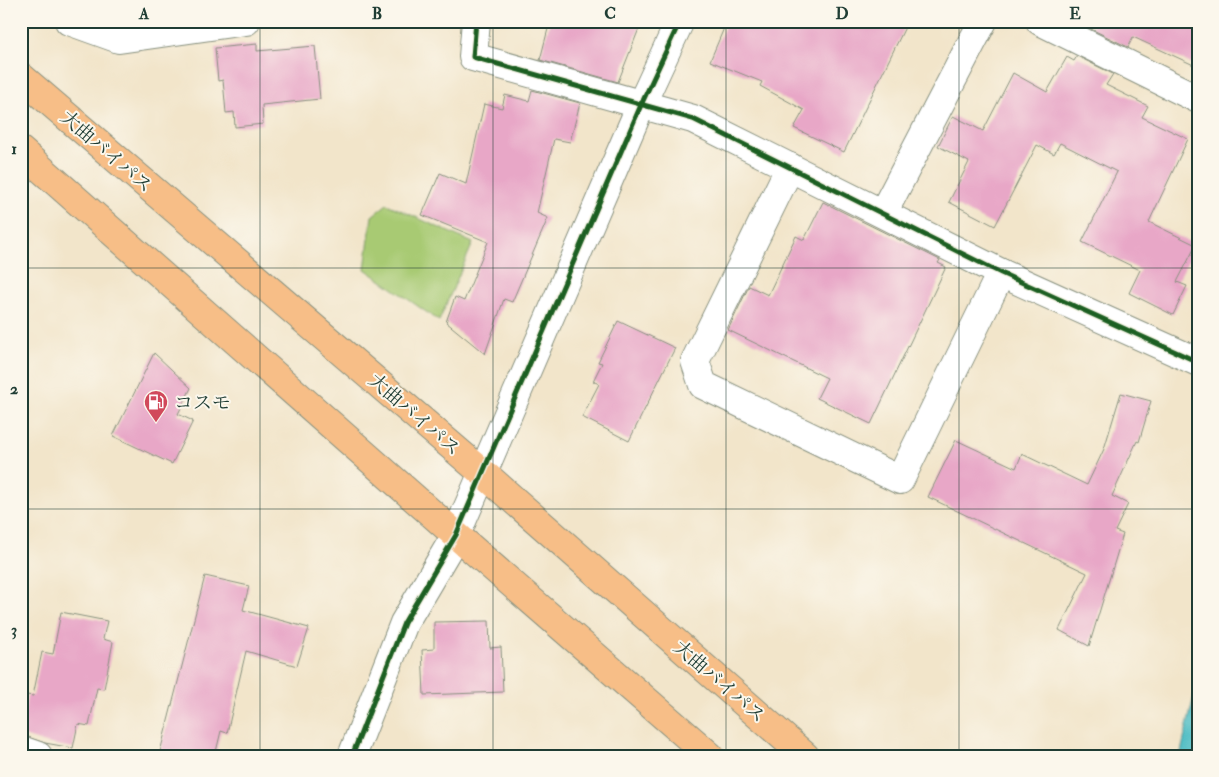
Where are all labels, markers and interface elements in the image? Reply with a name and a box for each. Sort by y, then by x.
text: A [138,4,150,24]
text: B [372,4,382,24]
text: C [604,4,616,24]
text: D [835,4,849,24]
text: E [1069,4,1081,24]
street label: 大曲バイパス [56,105,157,198]
text: 1 [11,139,17,159]
street label: 大曲バイパス [364,368,465,461]
text: 2 [10,379,18,399]
fuel station icon: コスモ [143,389,169,423]
place label: コスモ [174,391,231,415]
text: 3 [11,620,17,640]
street label: 大曲バイパス [669,635,770,728]

